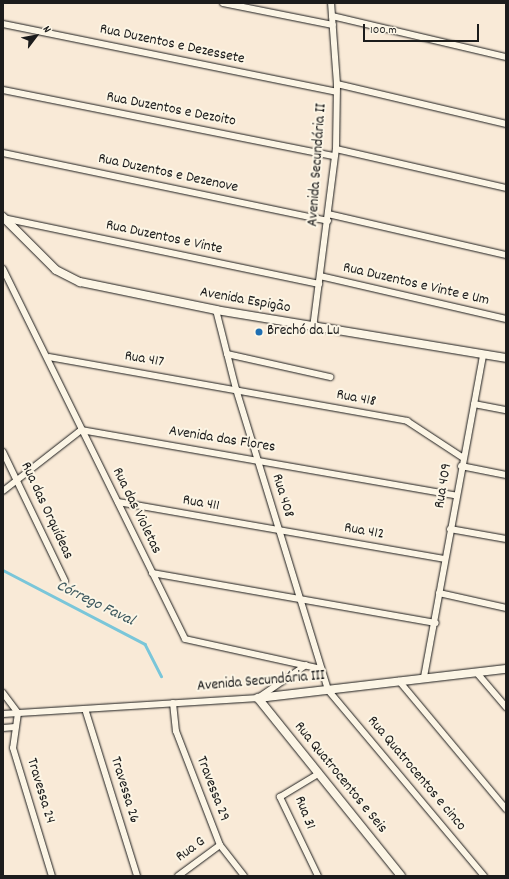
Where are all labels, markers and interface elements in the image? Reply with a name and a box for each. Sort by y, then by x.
north arrow [16,16,56,56]
scale bar [365,16,481,42]
street label: Rua Duzentos e Dezessete [98,21,246,69]
text: 100 m [370,22,397,39]
text: N [38,23,54,36]
street label: Rua Duzentos e Dezoito [105,89,237,131]
street label: Avenida Secundária II [305,103,331,227]
street label: Rua Duzentos e Dezenove [96,150,240,198]
street label: Rua Duzentos e Vinte [104,217,224,259]
street label: Rua Duzentos e Vinte e Um [341,259,491,311]
street label: Avenida Espigão [198,284,292,318]
place label: Brechó da Lu [267,323,339,341]
marker: Brechó da Lu [254,327,264,337]
street label: Rua 417 [123,348,165,372]
street label: Rua 418 [335,386,377,412]
street label: Avenida das Flores [168,423,276,457]
street label: Rua das Orquídeas [16,460,76,562]
street label: Rua 409 [431,462,457,510]
street label: Rua das Violetas [107,465,165,557]
street label: Rua 408 [267,472,297,520]
street label: Rua 411 [181,492,221,516]
street label: Rua 412 [343,520,385,544]
water label: Córrego Faval [53,577,137,631]
street label: Avenida Secundária III [196,667,326,697]
street label: Rua Quatrocentos e cinco [363,713,469,835]
street label: Rua Quatrocentos e Seis [290,719,390,837]
street label: Travessa 29 [191,754,233,824]
street label: Travessa 26 [105,755,143,825]
street label: Travessa 24 [22,756,58,826]
street label: Rua 31 [289,794,319,832]
street label: Rua G [173,833,209,867]

